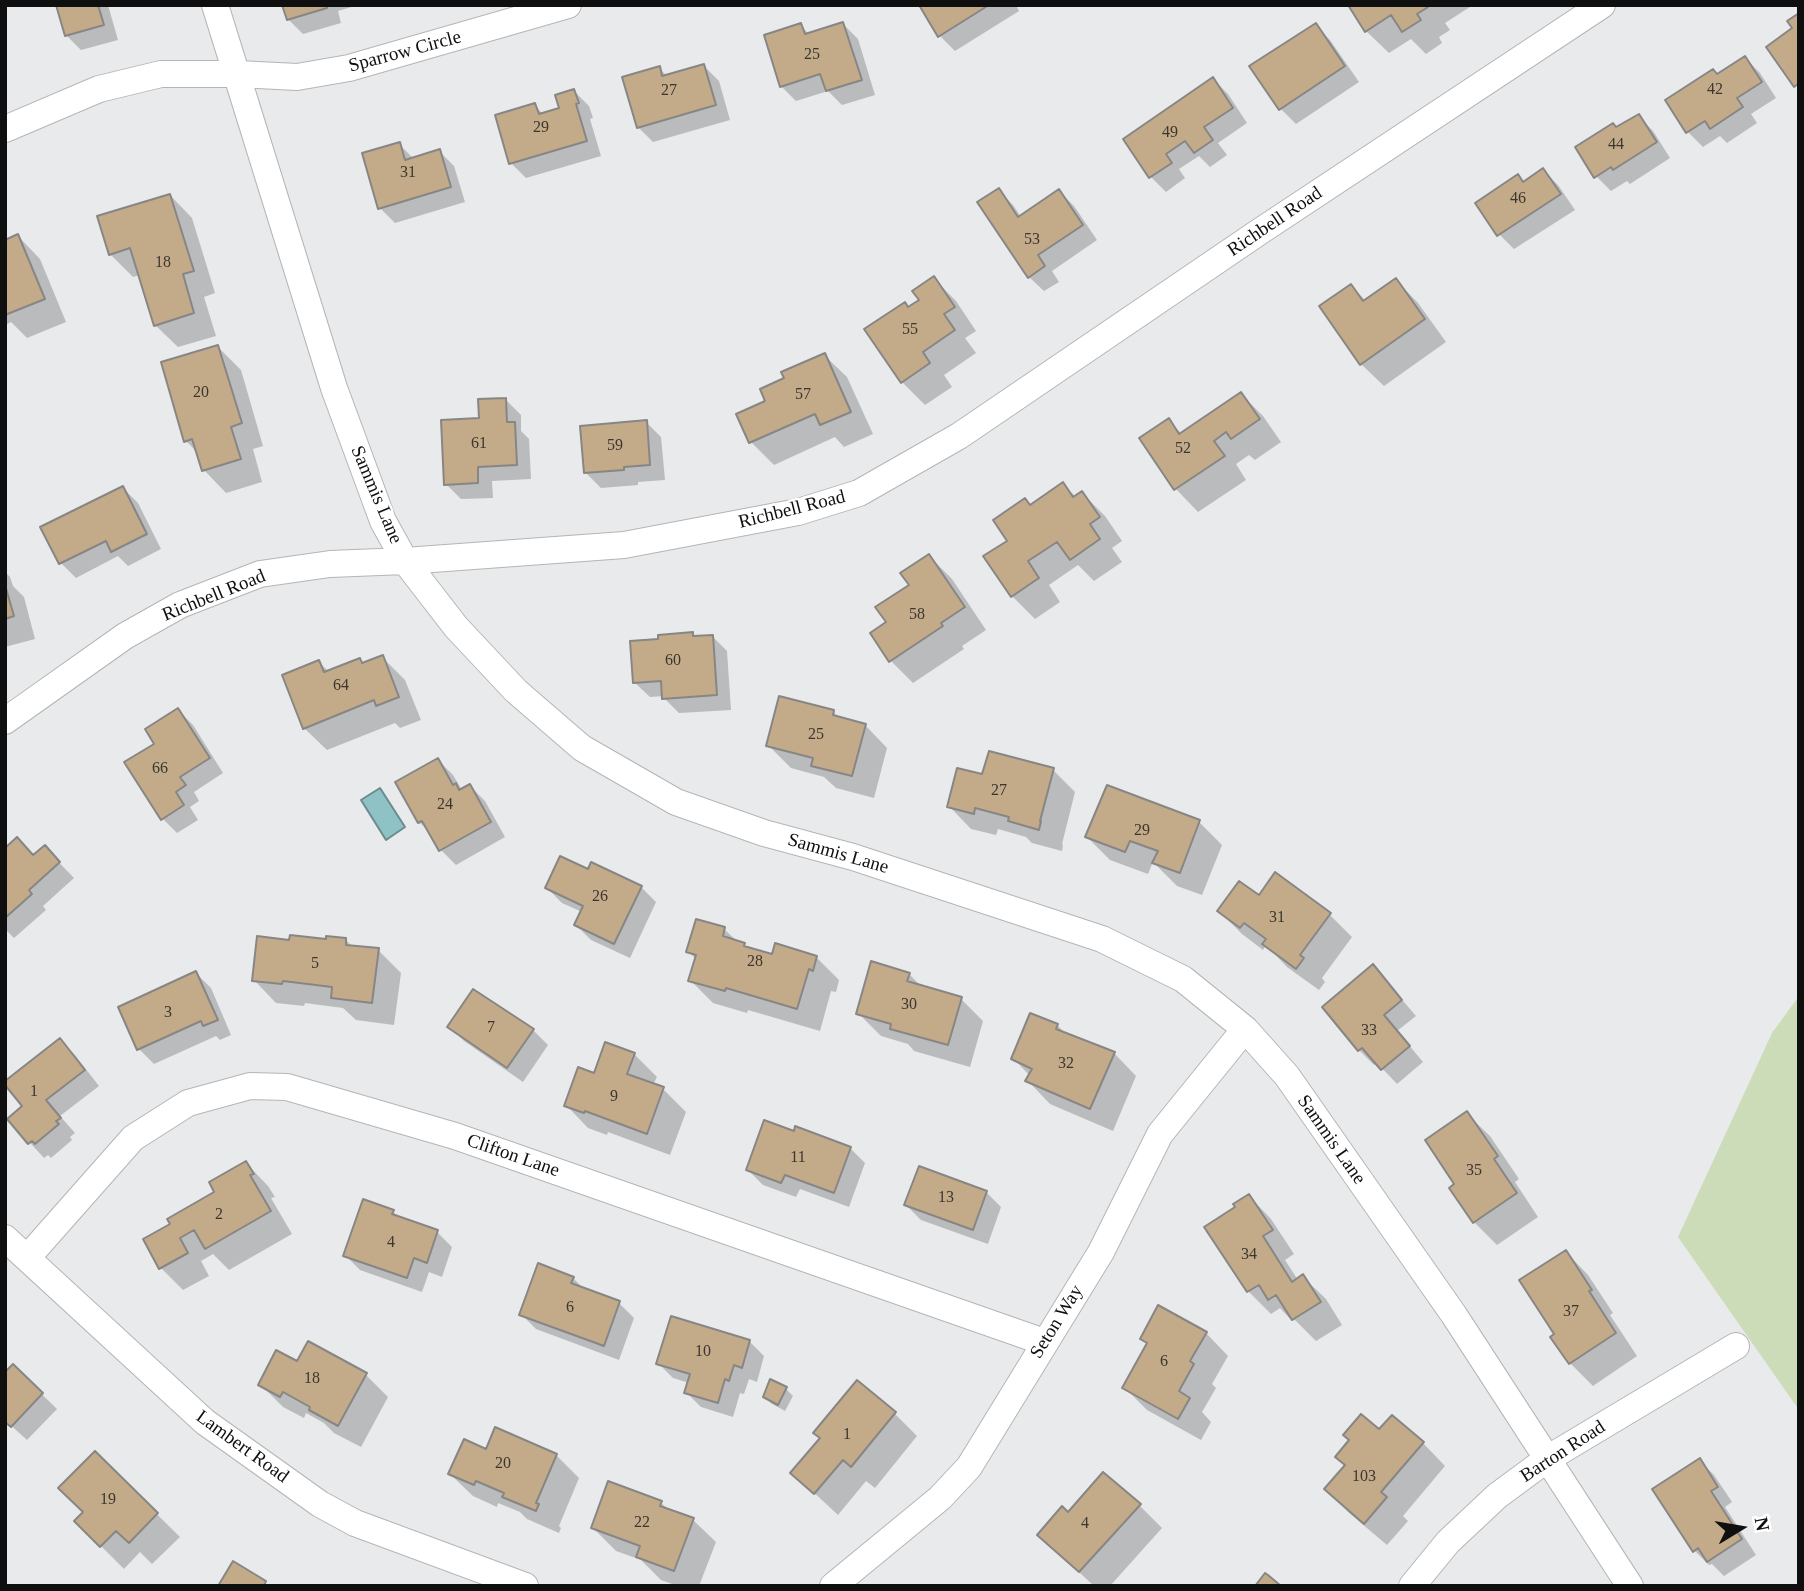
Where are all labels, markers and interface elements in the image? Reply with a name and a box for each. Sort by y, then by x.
street label: Sparrow Circle [346,26,464,78]
house number: 25 [804,45,820,65]
house number: 42 [1707,80,1723,100]
house number: 27 [661,81,677,101]
house number: 29 [533,118,549,138]
house number: 49 [1162,123,1178,143]
house number: 44 [1608,135,1624,155]
house number: 31 [400,163,416,183]
street label: Richbell Road [1223,182,1327,262]
house number: 46 [1510,189,1526,209]
house number: 53 [1024,230,1040,250]
house number: 18 [155,253,171,273]
house number: 55 [902,320,918,340]
house number: 20 [193,383,209,403]
house number: 57 [795,385,811,405]
house number: 61 [471,434,487,454]
house number: 59 [607,436,623,456]
house number: 52 [1175,439,1191,459]
street label: Sammis Lane [345,443,407,547]
street label: Richbell Road [736,486,848,534]
street label: Richbell Road [159,565,269,627]
house number: 58 [909,605,925,625]
house number: 60 [665,651,681,671]
house number: 64 [333,676,349,696]
house number: 25 [808,725,824,745]
house number: 66 [152,759,168,779]
house number: 27 [991,781,1007,801]
house number: 24 [437,795,453,815]
house number: 29 [1134,821,1150,841]
street label: Sammis Lane [785,829,891,879]
house number: 26 [592,887,608,907]
house number: 31 [1269,908,1285,928]
house number: 28 [747,952,763,972]
house number: 5 [311,954,319,974]
house number: 30 [901,995,917,1015]
house number: 3 [164,1003,172,1023]
house number: 7 [487,1018,495,1038]
house number: 33 [1361,1021,1377,1041]
house number: 32 [1058,1054,1074,1074]
house number: 1 [30,1082,38,1102]
house number: 9 [610,1087,618,1107]
street label: Sammis Lane [1292,1091,1370,1189]
street label: Clifton Lane [464,1130,562,1182]
house number: 11 [790,1148,806,1168]
house number: 35 [1466,1161,1482,1181]
house number: 13 [938,1188,954,1208]
house number: 2 [215,1205,223,1225]
house number: 4 [387,1233,395,1253]
house number: 34 [1241,1245,1257,1265]
street label: Seton Way [1026,1281,1088,1363]
house number: 6 [566,1298,574,1318]
house number: 37 [1563,1302,1579,1322]
house number: 10 [695,1342,711,1362]
house number: 6 [1160,1352,1168,1372]
house number: 18 [304,1369,320,1389]
street label: Lambert Road [191,1406,293,1488]
street label: Barton Road [1516,1416,1610,1488]
house number: 1 [843,1425,851,1445]
house number: 20 [495,1454,511,1474]
house number: 103 [1352,1467,1376,1487]
house number: 19 [100,1490,116,1510]
north arrow [1706,1493,1776,1563]
house number: 22 [634,1513,650,1533]
house number: 4 [1081,1514,1089,1534]
text: N [1750,1515,1774,1533]

